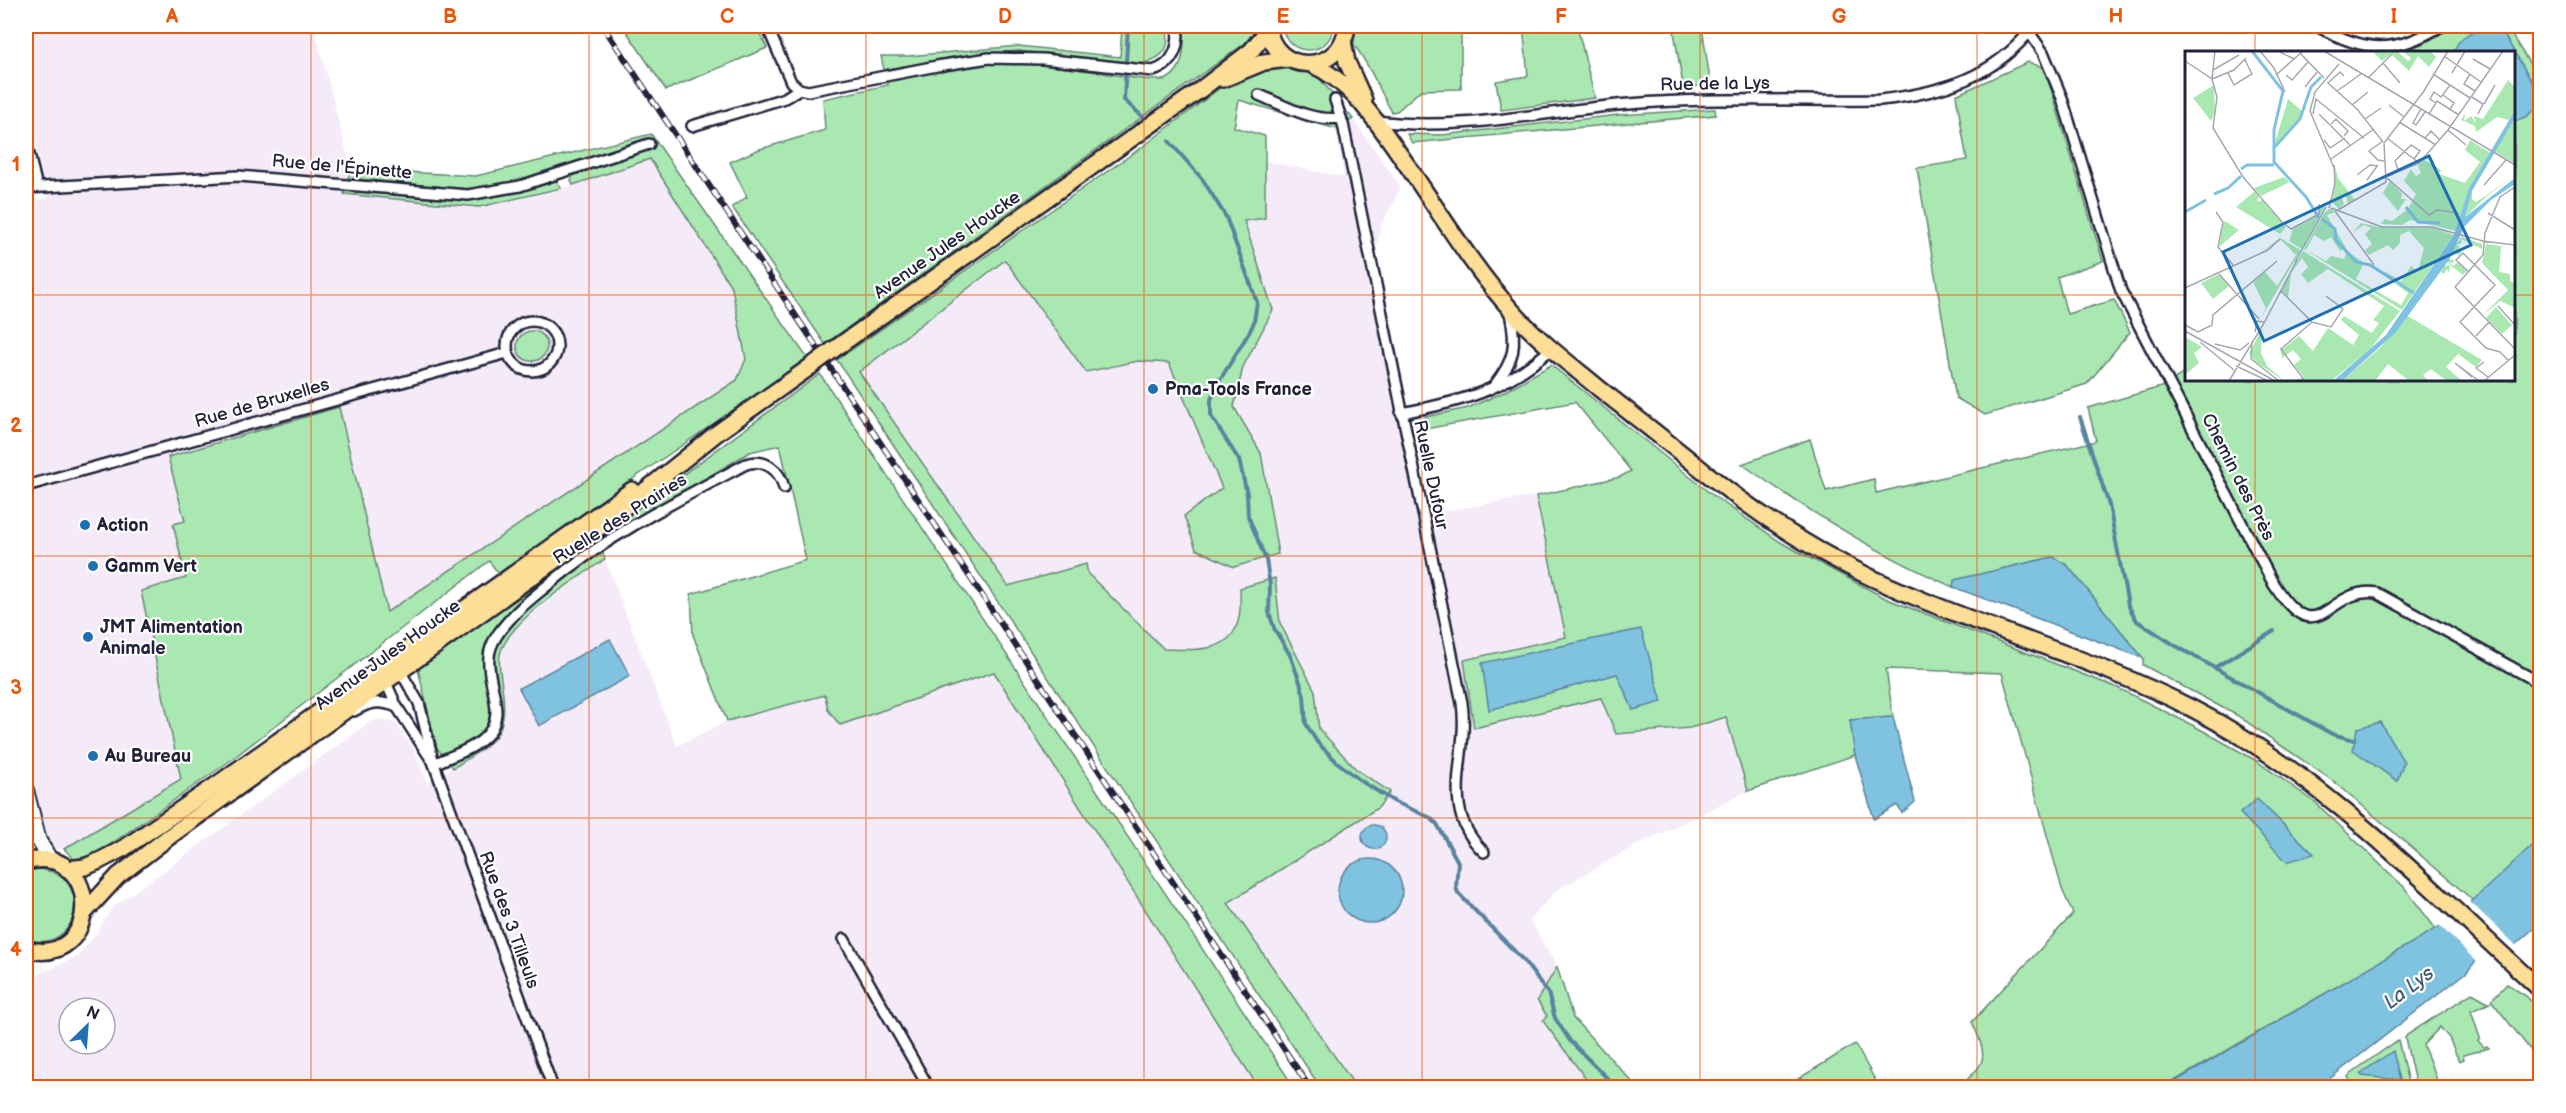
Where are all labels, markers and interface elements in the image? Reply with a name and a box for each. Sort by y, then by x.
text: A [165,5,179,29]
text: B [443,5,457,29]
text: C [720,5,734,29]
text: D [998,5,1012,29]
text: E [1277,5,1290,29]
text: F [1555,5,1567,29]
text: G [1832,5,1847,29]
text: H [2109,5,2123,29]
text: I [2391,5,2397,29]
inset map [2185,51,2515,381]
street label: Rue de la Lys [1660,73,1770,95]
street label: Rue de l'Épinette [271,148,413,184]
text: 1 [12,153,20,177]
street label: Avenue Jules Houcke [870,186,1025,304]
street label: Rue de Bruxelles [192,374,332,432]
place label: Pma-Tools France [1165,379,1312,400]
marker: Pma-Tools France [1146,382,1160,396]
street label: Chemin des Près [2197,410,2279,544]
text: 2 [10,414,22,438]
street label: Ruelle Dufour [1409,418,1453,532]
street label: Ruelle des Prairies [549,469,691,569]
place label: Action [96,515,149,536]
marker: Action [78,518,92,532]
place label: Gamm Vert [105,556,197,577]
marker: Gamm Vert [86,559,100,573]
street label: Avenue Jules Houcke [311,595,465,715]
place label: JMT Alimentation Animale [99,617,243,659]
marker: JMT Alimentation Animale [81,630,95,644]
text: 3 [10,676,22,700]
place label: Au Bureau [104,746,191,767]
marker: Au Bureau [86,749,100,763]
street label: Rue des 3 Tilleuls [474,849,544,992]
text: 4 [10,938,22,962]
water label: La Lys [2379,961,2439,1015]
north arrow [57,996,117,1056]
text: N [83,1003,102,1025]

